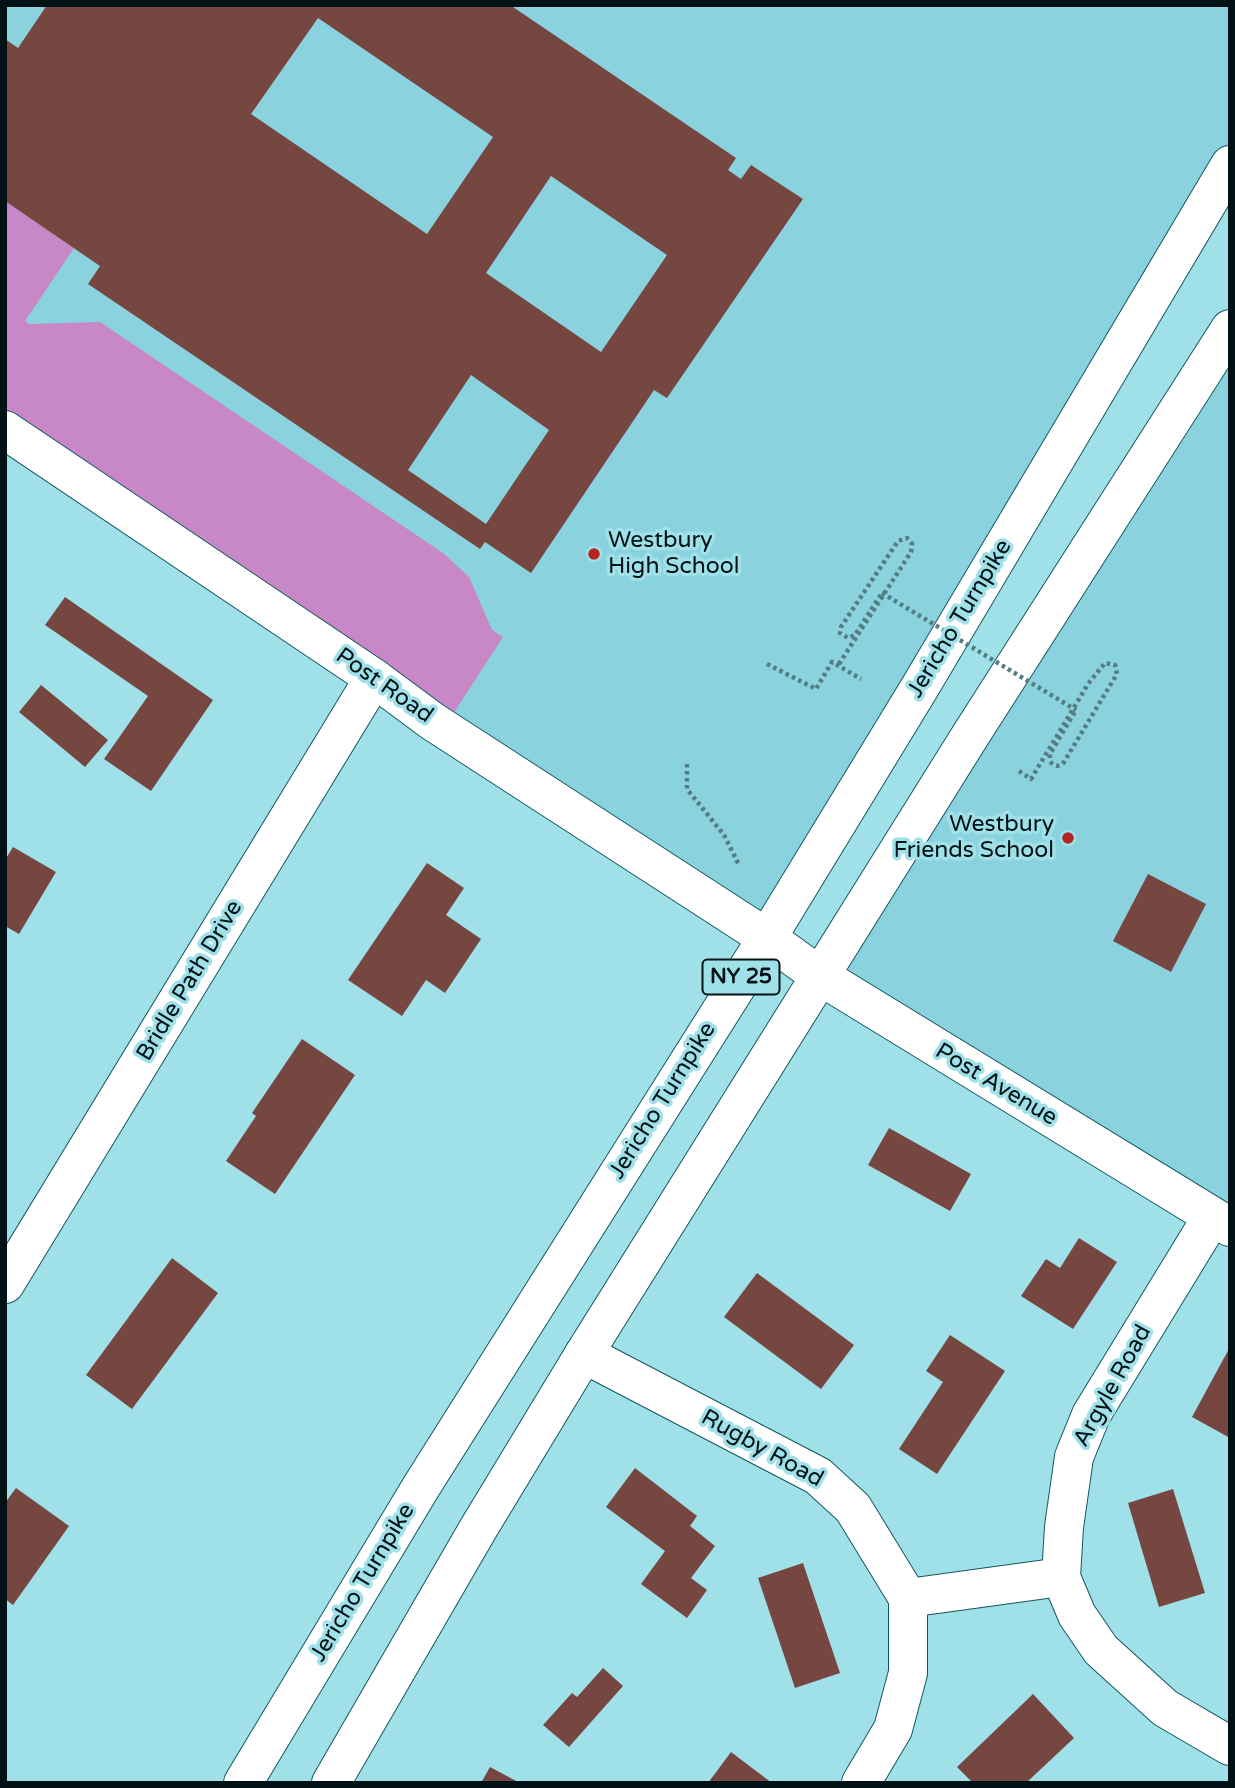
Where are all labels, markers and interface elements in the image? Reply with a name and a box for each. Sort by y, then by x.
place label: Westbury High School [608,527,739,581]
street label: Jericho Turnpike [902,535,1018,703]
marker: Westbury High School [586,546,602,562]
street label: Post Road [330,642,438,730]
place label: Westbury Friends School [893,811,1054,865]
marker: Westbury Friends School [1060,830,1076,846]
street label: Bridle Path Drive [131,896,249,1066]
road number: NY 25 [702,960,780,995]
street label: Jericho Turnpike [604,1018,722,1184]
street label: Post Avenue [930,1038,1062,1132]
street label: Argyle Road [1068,1320,1158,1452]
street label: Rugby Road [696,1404,828,1494]
street label: Jericho Turnpike [305,1499,421,1667]

